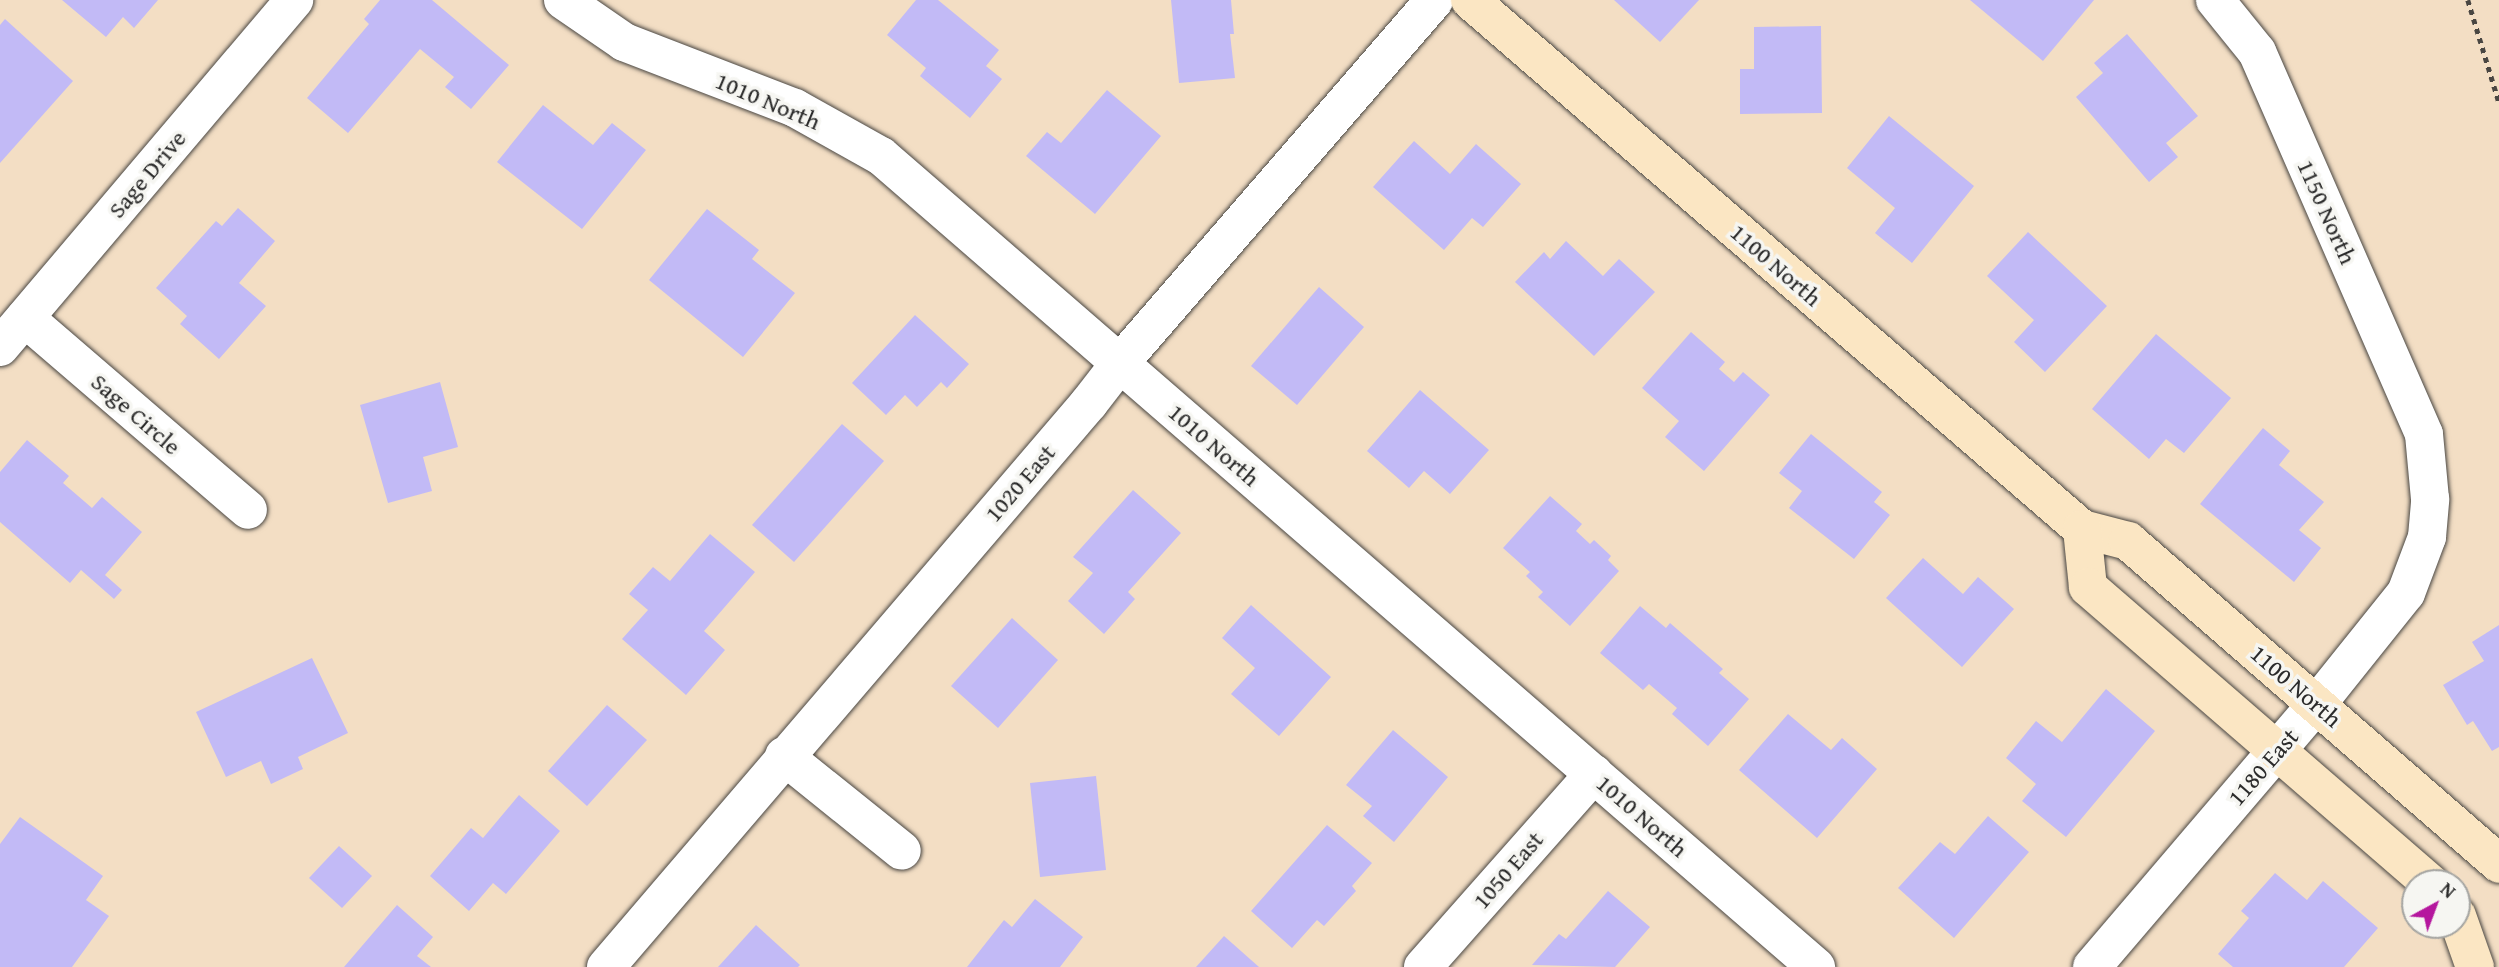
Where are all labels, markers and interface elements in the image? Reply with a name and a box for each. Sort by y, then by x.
street label: 1010 North [711,66,825,136]
street label: Sage Drive [102,124,192,224]
street label: 1150 North [2291,155,2363,269]
street label: 1100 North [1725,218,1827,312]
street label: Sage Circle [85,367,187,461]
street label: 1010 North [1163,398,1265,492]
street label: 1020 East [979,438,1061,528]
street label: 1100 North [2245,639,2347,733]
street label: 1180 East [2222,722,2304,812]
street label: 1010 North [1591,769,1693,863]
street label: 1050 East [1467,825,1549,915]
north arrow [2401,869,2471,939]
text: N [2434,875,2462,904]

